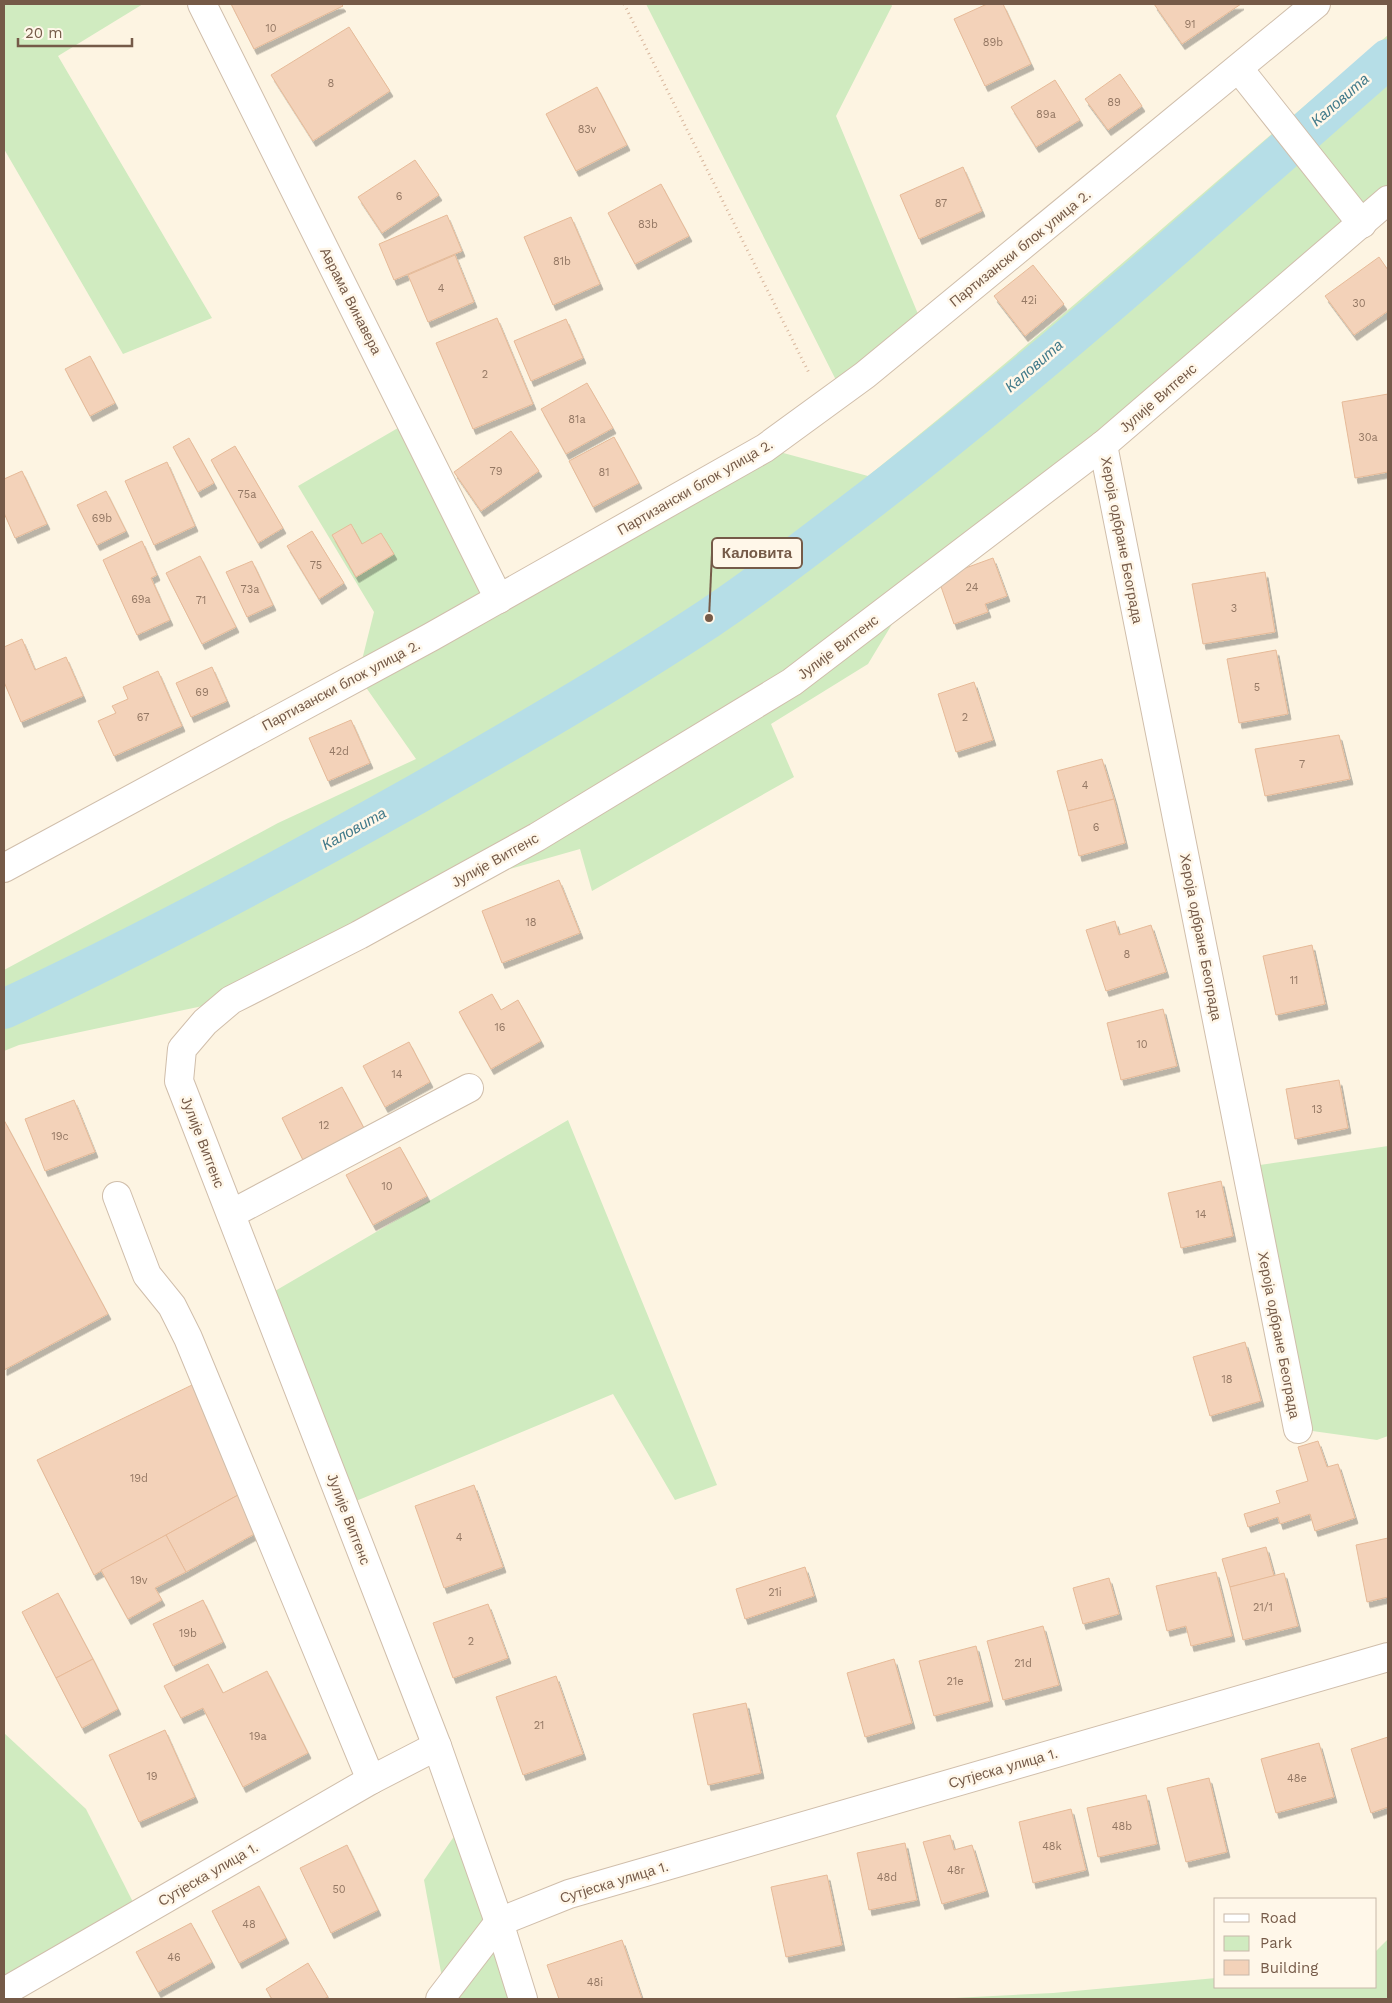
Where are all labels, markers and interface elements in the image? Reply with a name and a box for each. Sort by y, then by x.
scale bar [18,15,131,47]
house number: 91 [1184,18,1196,31]
house number: 10 [265,22,277,35]
text: 20 m [25,24,63,42]
house number: 89b [983,36,1003,49]
water label: Каловита [1307,70,1373,130]
house number: 8 [328,77,335,90]
house number: 89 [1107,96,1121,109]
house number: 89a [1036,108,1056,121]
house number: 83v [578,123,597,136]
street label: Партизански блок улица 2. [946,186,1094,310]
house number: 6 [396,190,403,203]
house number: 87 [935,197,947,210]
house number: 83b [638,218,658,231]
street label: Аврама Винавера [317,245,385,357]
house number: 81b [553,255,571,268]
house number: 4 [438,282,445,295]
house number: 42i [1021,294,1037,307]
house number: 30 [1352,297,1366,310]
water label: Каловита [1001,336,1067,396]
street label: Јулије Витгенс [1116,360,1200,436]
house number: 2 [482,368,488,381]
house number: 81a [568,413,586,426]
house number: 30a [1358,431,1378,444]
street label: Партизански блок улица 2. [614,436,776,538]
street label: Хероја одбране Београда [1098,455,1146,625]
house number: 79 [490,465,503,478]
house number: 81 [598,466,610,479]
house number: 75a [238,488,256,501]
house number: 69b [92,512,112,525]
callout: Каловита [712,538,802,568]
text: Каловита [722,544,793,562]
house number: 75 [310,559,322,572]
house number: 24 [966,581,979,594]
house number: 73a [241,583,259,596]
house number: 69a [131,593,151,606]
house number: 71 [196,594,206,607]
house number: 3 [1231,602,1237,615]
street label: Јулије Витгенс [795,612,881,682]
street label: Партизански блок улица 2. [259,636,423,734]
house number: 5 [1254,681,1260,694]
house number: 69 [195,686,209,699]
house number: 67 [137,711,149,724]
house number: 2 [962,711,968,724]
house number: 42d [329,745,349,758]
house number: 7 [1299,758,1305,771]
house number: 4 [1082,779,1089,792]
water label: Каловита [319,804,389,854]
house number: 6 [1093,821,1100,834]
street label: Јулије Витгенс [449,830,541,890]
street label: Хероја одбране Београда [1177,852,1225,1022]
house number: 18 [525,916,537,929]
house number: 8 [1124,948,1131,961]
house number: 11 [1290,974,1298,987]
house number: 16 [495,1021,506,1034]
house number: 10 [1136,1038,1148,1051]
house number: 14 [391,1068,403,1081]
street label: Јулије Витгенс [178,1094,228,1190]
house number: 13 [1312,1103,1322,1116]
house number: 12 [319,1119,329,1132]
house number: 19c [51,1130,69,1143]
house number: 10 [381,1180,393,1193]
house number: 14 [1195,1208,1207,1221]
street label: Хероја одбране Београда [1255,1250,1303,1420]
house number: 18 [1221,1373,1233,1386]
street label: Јулије Витгенс [324,1471,374,1567]
house number: 19d [130,1472,148,1485]
house number: 4 [456,1531,463,1544]
house number: 19v [131,1574,148,1587]
house number: 21i [768,1586,782,1599]
house number: 21/1 [1253,1601,1273,1614]
house number: 19b [179,1627,197,1640]
house number: 2 [468,1635,474,1648]
house number: 21d [1014,1657,1032,1670]
house number: 21e [946,1675,964,1688]
house number: 21 [534,1719,544,1732]
house number: 19a [249,1730,267,1743]
street label: Сутјеска улица 1. [947,1745,1059,1791]
house number: 19 [146,1770,158,1783]
house number: 48e [1287,1772,1307,1785]
house number: 48b [1112,1820,1132,1833]
street label: Сутјеска улица 1. [155,1839,261,1909]
house number: 48k [1042,1840,1062,1853]
street label: Сутјеска улица 1. [558,1858,670,1906]
house number: 48r [947,1864,965,1877]
house number: 48d [877,1871,897,1884]
house number: 50 [332,1883,346,1896]
legend [1214,1898,1377,1988]
text: Road [1260,1909,1297,1927]
house number: 48 [242,1918,256,1931]
text: Park [1260,1934,1293,1952]
house number: 46 [167,1951,181,1964]
text: Building [1260,1959,1318,1977]
house number: 48i [587,1976,603,1989]

